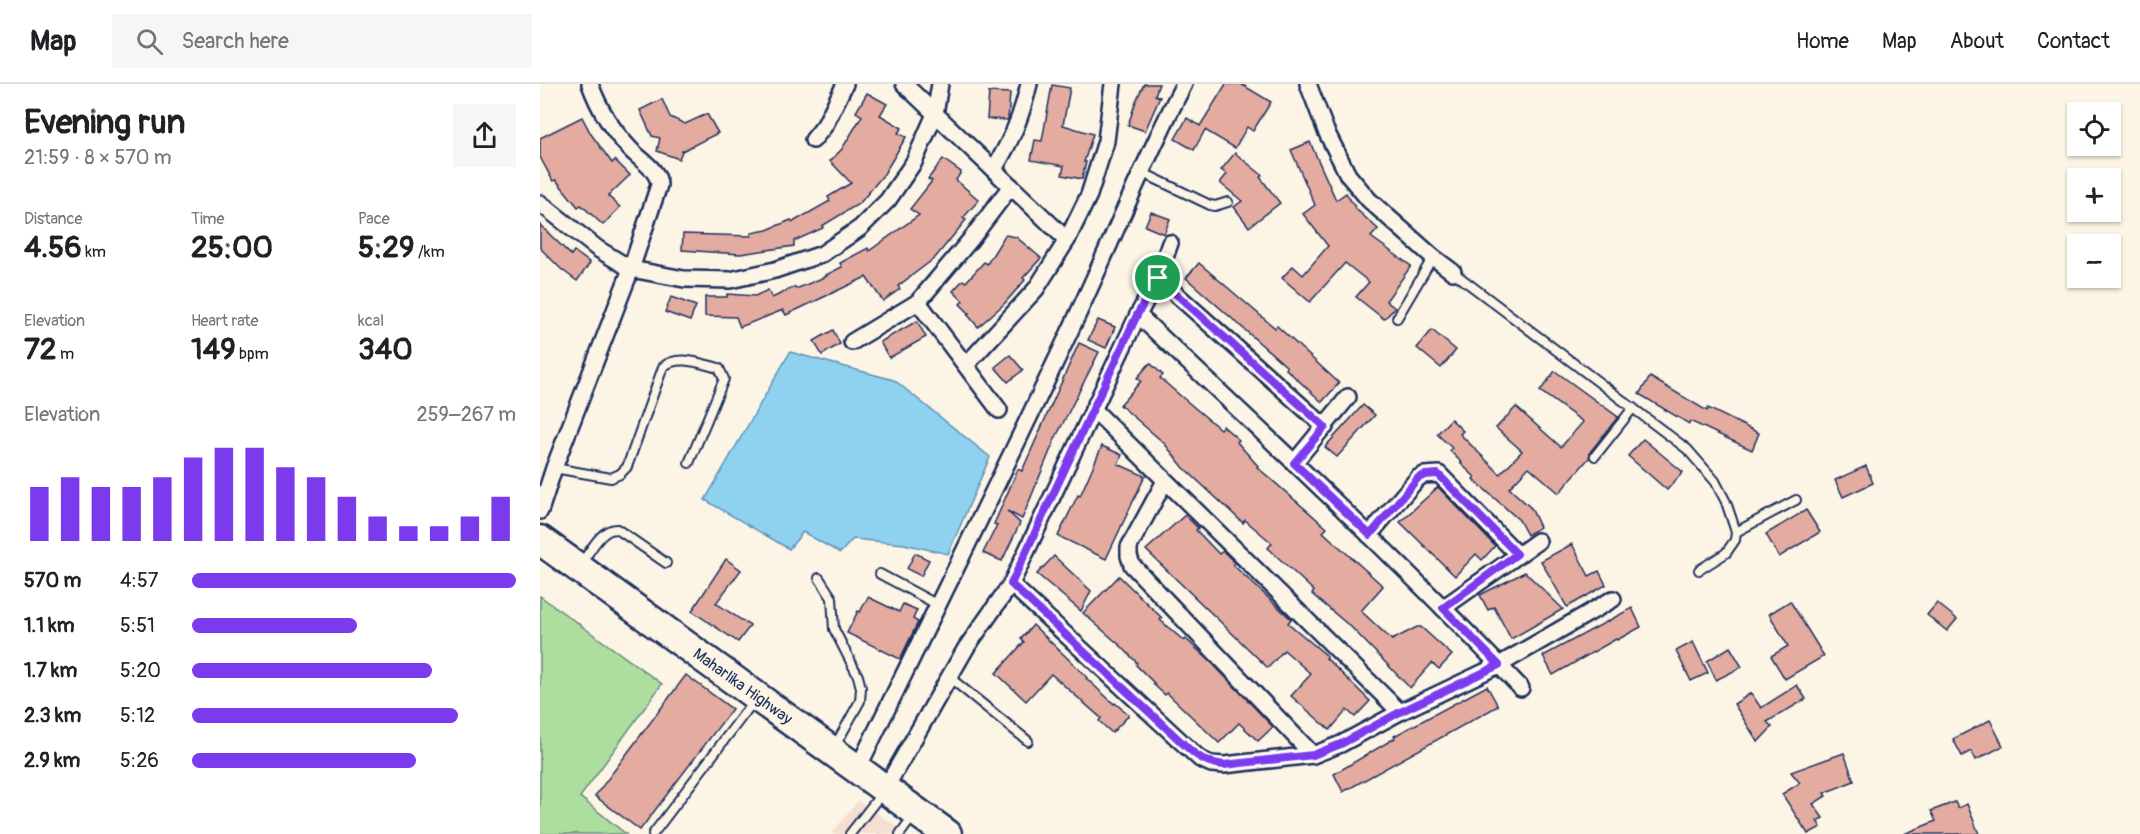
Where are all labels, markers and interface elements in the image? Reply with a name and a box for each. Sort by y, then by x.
search box [112,14,532,68]
text: Map [30,24,76,59]
icon: search [133,25,166,58]
text: Search here [181,27,289,55]
text: Home [1796,28,1849,55]
text: Map [1882,28,1917,55]
text: About [1950,28,2004,55]
text: Contact [2037,28,2110,55]
text: Evening run [24,102,185,143]
map controls [2067,102,2121,288]
button: locate [2067,102,2121,156]
button: share [453,104,516,167]
text: 21:59 · 8 × 570 m [24,145,172,170]
button: + [2067,168,2121,222]
text: Distance [24,209,83,229]
text: Time [191,209,224,229]
text: Pace [358,209,390,229]
text: 4.56 [24,229,82,266]
text: 25:00 [191,229,273,266]
text: 5:29 [358,229,415,266]
button: − [2067,234,2121,288]
text: km [82,242,106,262]
text: /km [415,242,445,262]
pin [1132,252,1183,303]
icon: arrive [1141,261,1174,294]
text: Elevation [24,311,85,331]
text: Heart rate [191,311,258,331]
text: kcal [358,311,384,331]
text: 72 [24,331,57,368]
text: 149 [191,331,236,368]
text: 340 [358,331,413,368]
text: m [57,344,74,364]
text: bpm [236,344,269,364]
text: Elevation [24,402,100,427]
text: 259–267 m [417,402,516,427]
text: 570 m [24,568,81,593]
text: 4:57 [120,568,158,593]
text: 1.1 km [24,613,74,638]
text: 5:51 [120,613,155,638]
street label: Maharlika Highway [689,644,796,729]
text: 1.7 km [24,658,77,683]
text: 5:20 [120,658,161,683]
text: 2.3 km [24,703,81,728]
text: 5:12 [120,703,155,728]
text: 2.9 km [24,748,80,773]
text: 5:26 [120,748,159,773]

